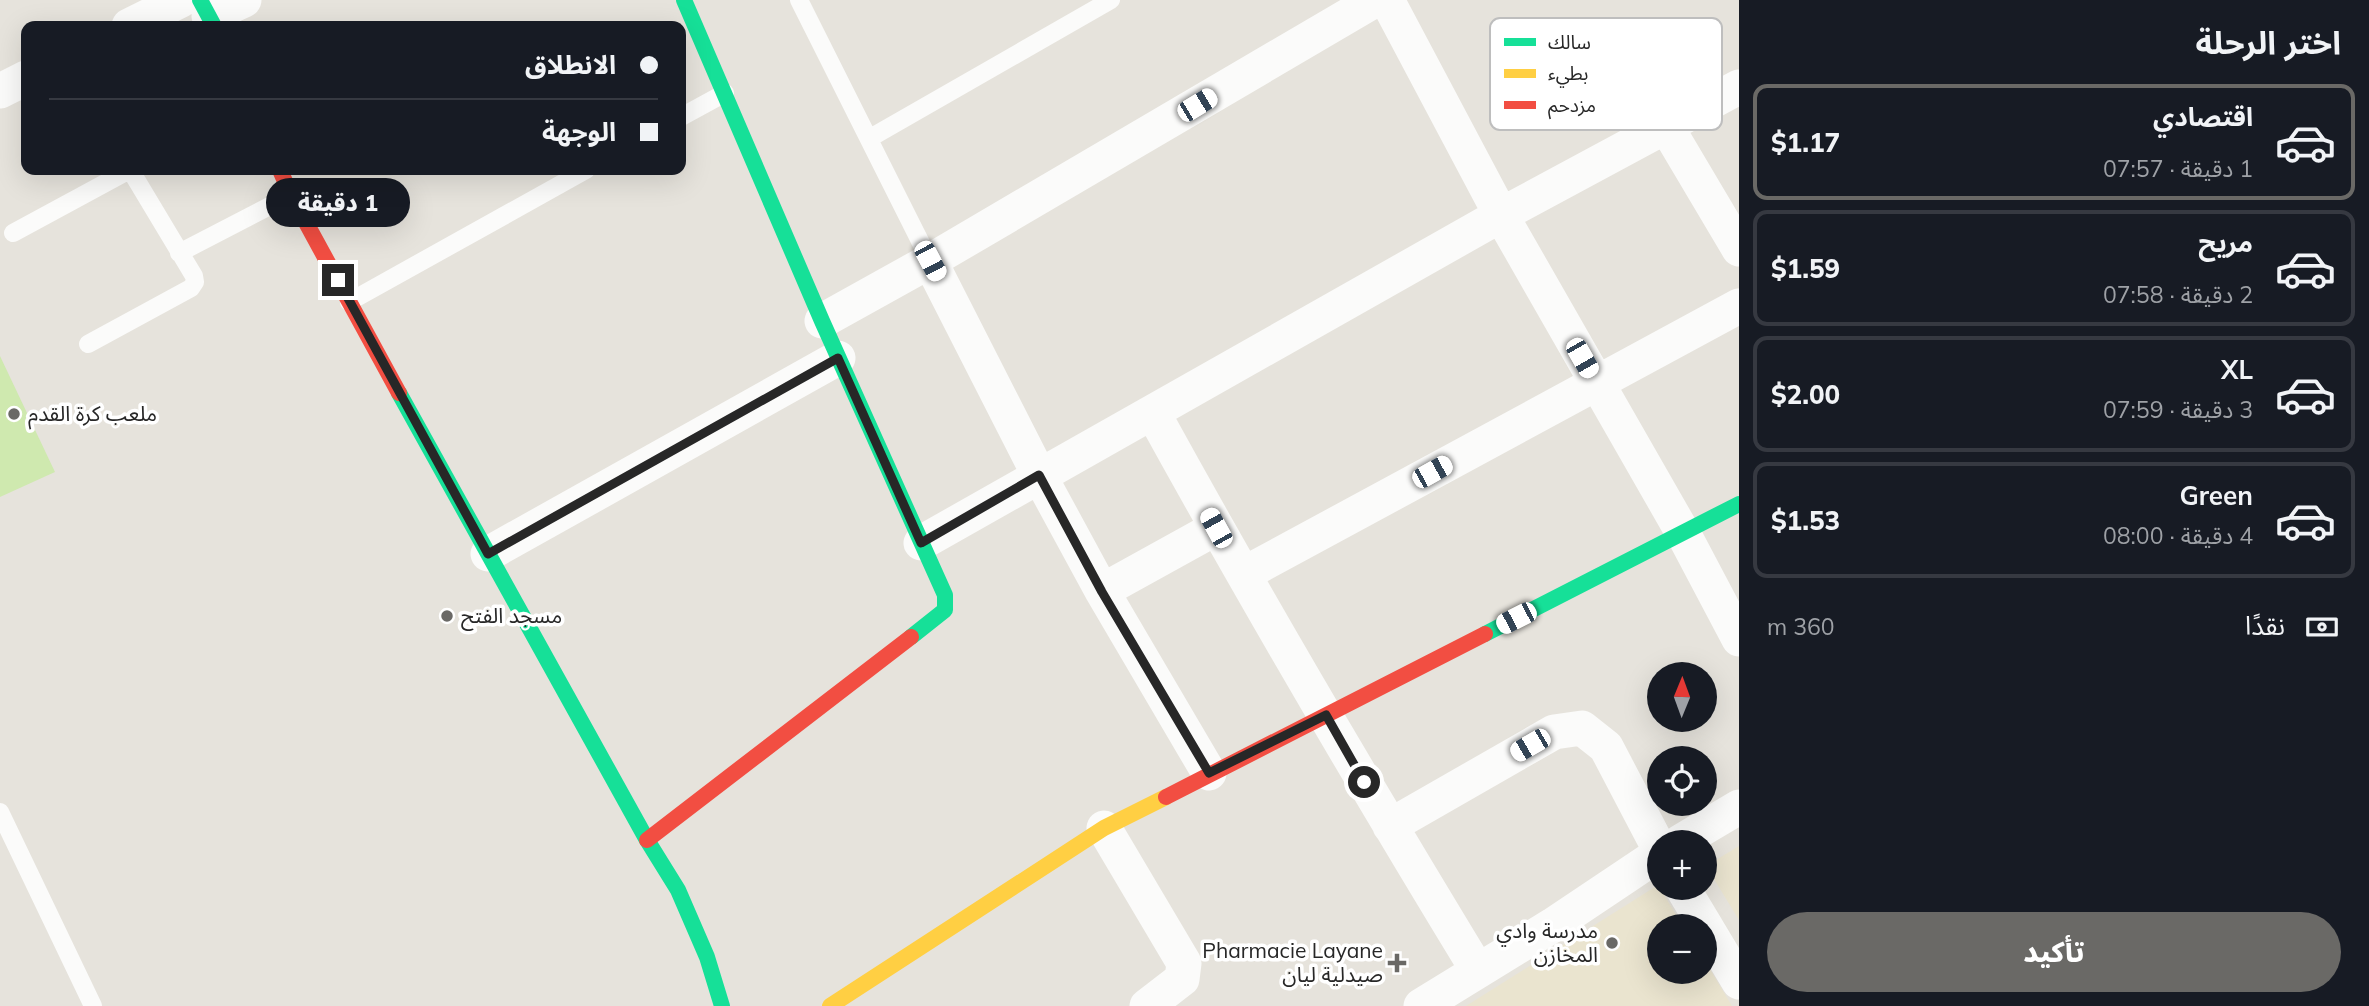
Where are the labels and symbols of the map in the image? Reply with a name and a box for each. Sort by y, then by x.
legend [1490,18,1722,130]
text: سالك [1548,30,1591,54]
text: بطيء [1548,61,1588,88]
car [1174,85,1221,125]
text: مزدحم [1548,93,1596,120]
callout: 1 دقيقة [266,178,410,228]
car [911,238,950,284]
route end [322,264,354,296]
car [1563,335,1602,381]
place label: ملعب كرة القدم [28,400,157,430]
marker: ملعب كرة القدم [6,406,22,422]
car [1409,453,1456,491]
car [1197,505,1236,551]
car [1493,599,1540,637]
place label: مسجد الفتح [461,602,562,631]
marker: مسجد الفتح [439,608,455,624]
north arrow [1647,662,1717,732]
car [1507,725,1554,765]
route start [1348,766,1380,798]
place label: مدرسة وادي المخازن [1496,917,1598,967]
marker: مدرسة وادي المخازن [1604,935,1620,951]
place label: Pharmacie Layane صيدلية ليان [1202,937,1383,987]
marker: Pharmacie Layane صيدلية ليان [1389,955,1405,971]

